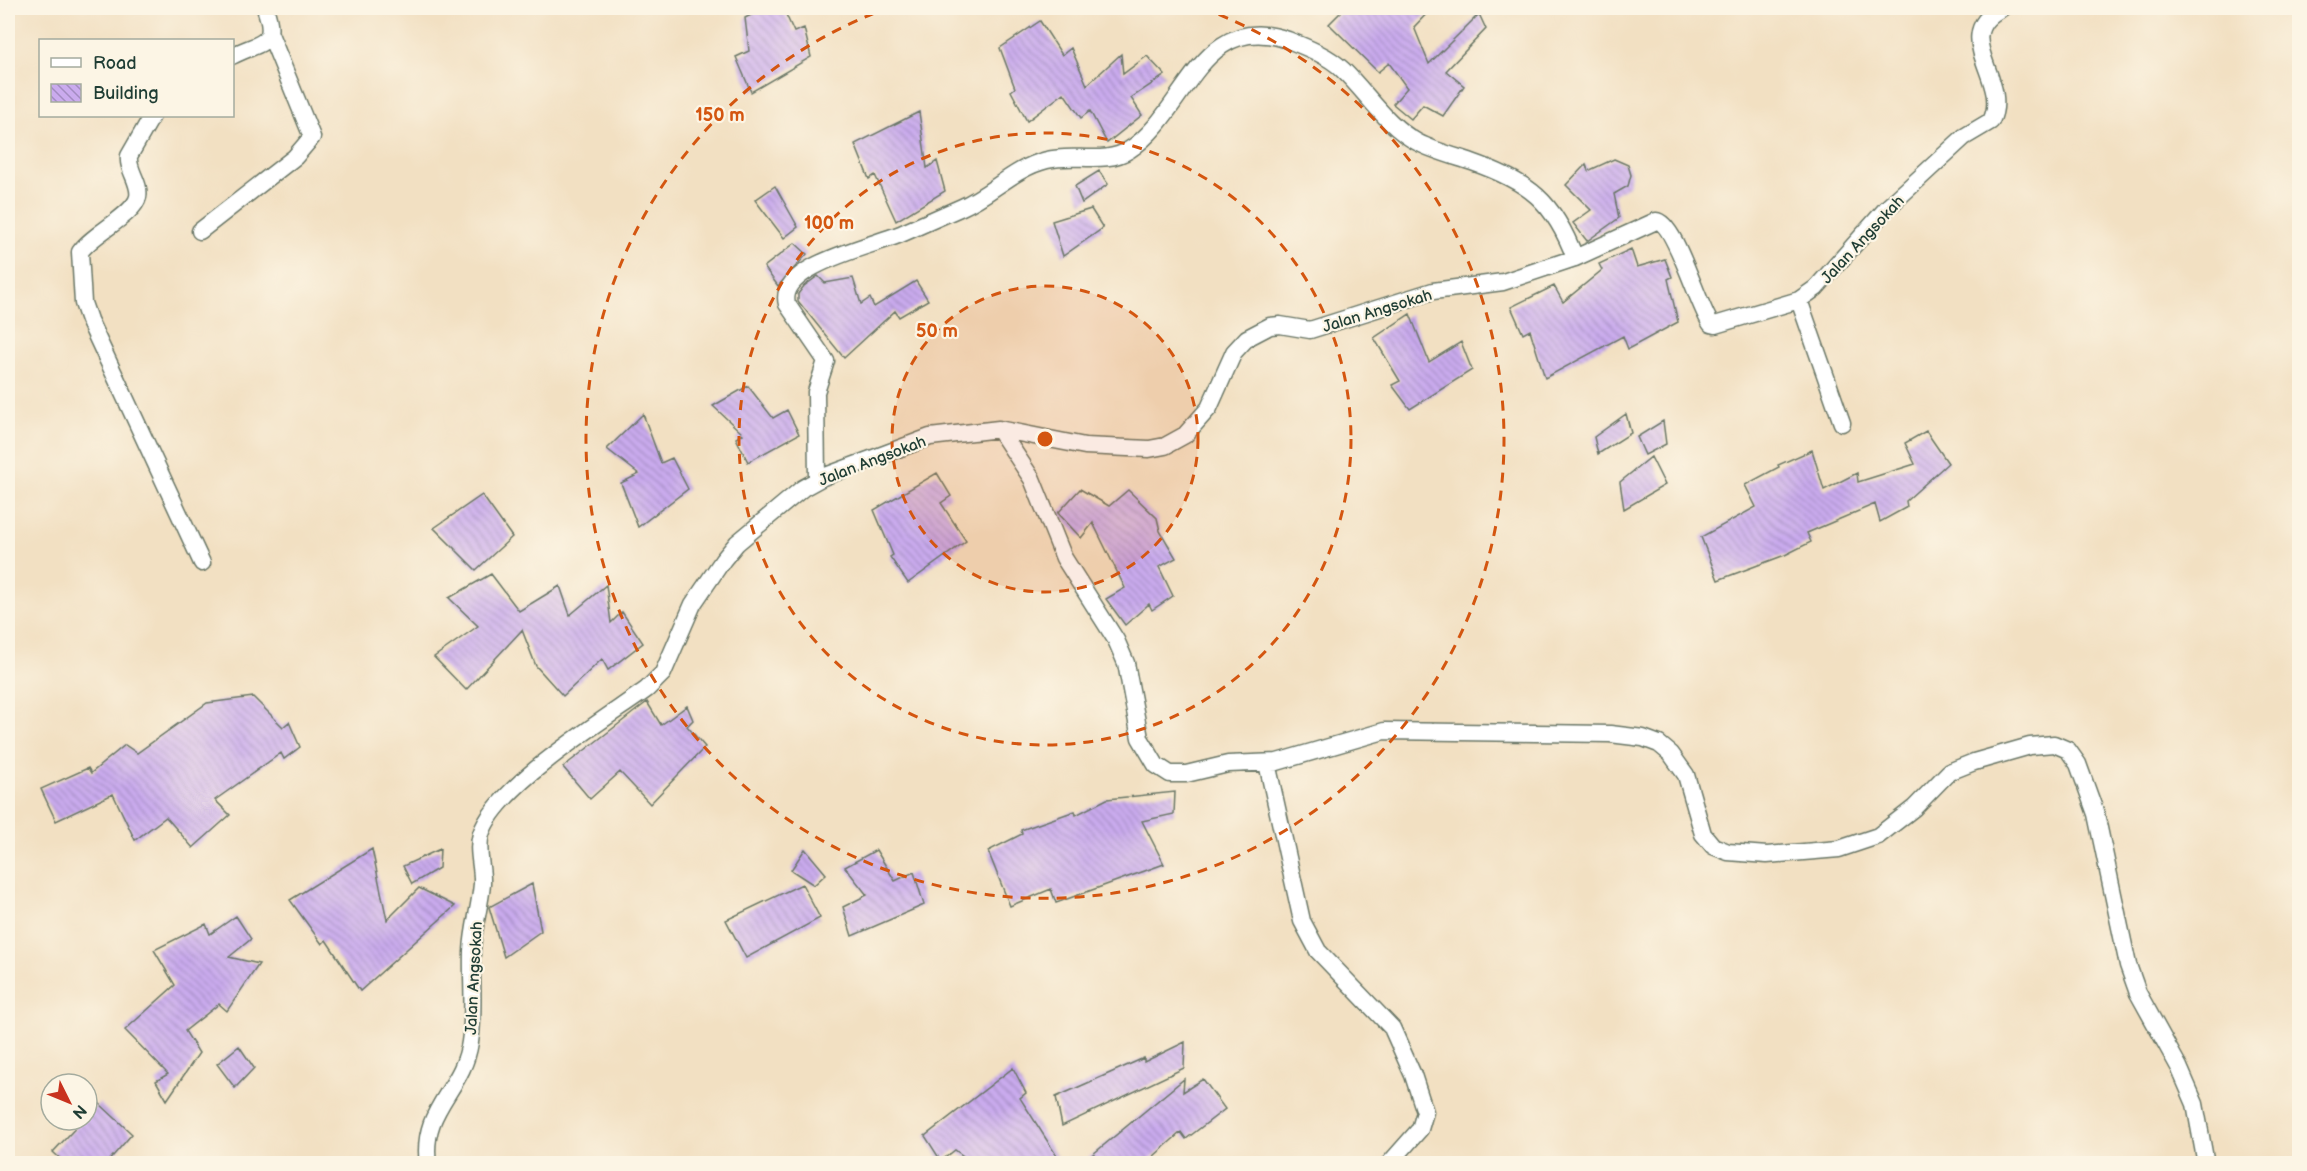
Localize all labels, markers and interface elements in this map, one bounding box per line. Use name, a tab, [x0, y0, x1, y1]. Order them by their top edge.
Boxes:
legend	[39, 39, 234, 117]
text: Road	[93, 53, 137, 74]
text: Building	[93, 83, 159, 104]
text: 150 m	[695, 105, 745, 126]
street label: Jalan Angsokah	[1817, 192, 1909, 288]
text: 100 m	[804, 213, 854, 234]
street label: Jalan Angsokah	[1320, 286, 1435, 337]
text: 50 m	[916, 321, 958, 342]
centre of rings	[1035, 429, 1055, 449]
street label: Jalan Angsokah	[816, 432, 929, 491]
street label: Jalan Angsokah	[462, 921, 487, 1035]
north arrow	[39, 1072, 99, 1132]
text: N	[68, 1100, 90, 1122]

